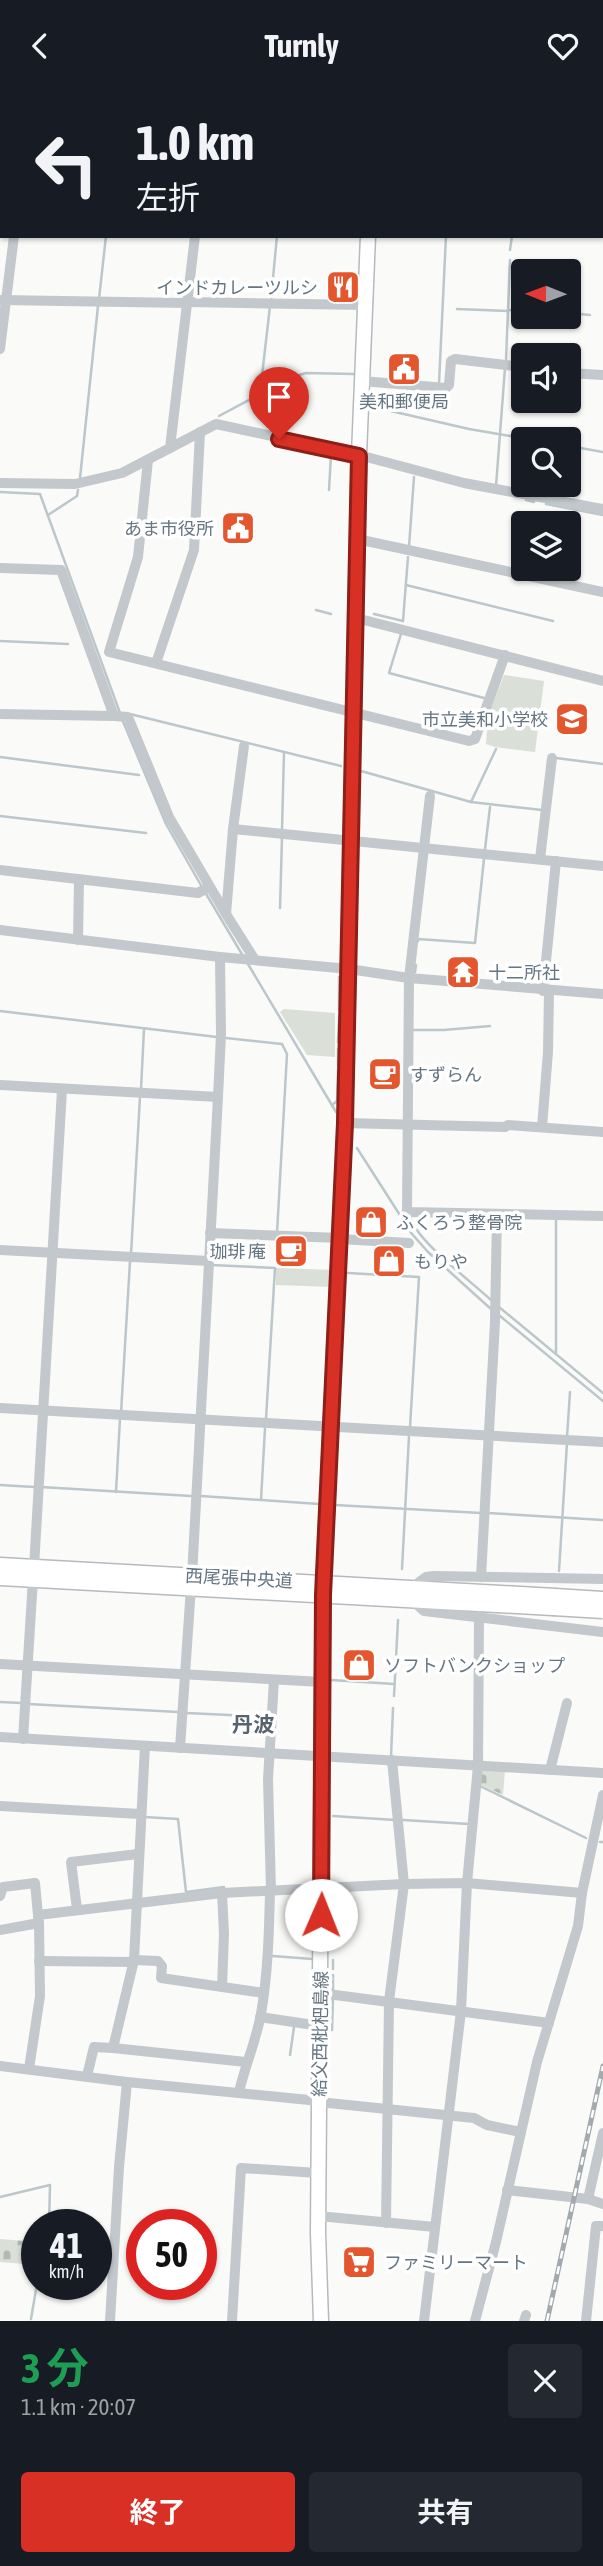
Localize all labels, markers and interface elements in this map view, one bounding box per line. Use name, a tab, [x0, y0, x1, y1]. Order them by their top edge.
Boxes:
icon: back	[21, 27, 59, 65]
text: Turnly	[264, 27, 339, 64]
icon: heart	[544, 27, 582, 65]
text: 1.0 km	[136, 114, 254, 170]
icon: left	[21, 119, 112, 210]
text: 左折	[136, 179, 200, 216]
north arrow	[511, 259, 581, 329]
map controls	[511, 259, 581, 581]
restaurant icon: インドカレーツルシ	[324, 268, 362, 306]
place label: インドカレーツルシ	[156, 277, 318, 298]
button: sound	[511, 343, 581, 413]
public building icon: 美和郵便局	[385, 350, 423, 388]
pin	[249, 367, 309, 439]
icon: arrive	[260, 378, 298, 416]
place label: 美和郵便局	[359, 391, 449, 412]
button: search	[511, 427, 581, 497]
public building icon: あま市役所	[219, 509, 257, 547]
button: layers	[511, 511, 581, 581]
place label: あま市役所	[124, 518, 214, 539]
school or university icon: 市立美和小学校	[553, 700, 591, 738]
place label: 市立美和小学校	[422, 709, 548, 730]
temple icon: 十二所社	[444, 953, 482, 991]
place label: 十二所社	[488, 962, 560, 983]
cafe icon: すずらん	[366, 1055, 404, 1093]
place label: すずらん	[410, 1064, 482, 1085]
shop icon: ふくろう整骨院	[352, 1203, 390, 1241]
place label: ふくろう整骨院	[396, 1212, 522, 1233]
cafe icon: 珈琲 庵	[272, 1232, 310, 1270]
place label: 珈琲 庵	[210, 1241, 266, 1262]
shop icon: もりや	[370, 1242, 408, 1280]
place label: もりや	[414, 1251, 468, 1272]
street label: 西尾張中央道	[185, 1565, 293, 1591]
shop icon: ソフトバンクショップ	[340, 1646, 378, 1684]
place label: ソフトバンクショップ	[384, 1655, 565, 1676]
district label: 丹波	[232, 1712, 274, 1736]
position arrow	[284, 1878, 358, 1952]
street label: 給父西枇杷島線	[308, 1971, 332, 2097]
speed limit sign: 50	[126, 2209, 217, 2300]
text: 41	[50, 2225, 83, 2265]
supermarket icon: ファミリーマート	[340, 2243, 378, 2281]
place label: ファミリーマート	[384, 2252, 528, 2273]
text: km/h	[49, 2261, 84, 2282]
text: 3 分	[21, 2344, 89, 2392]
button: close	[508, 2344, 582, 2418]
text: 1.1 km · 20:07	[21, 2394, 136, 2420]
button: 終了	[21, 2472, 295, 2552]
button: 共有	[309, 2472, 582, 2552]

